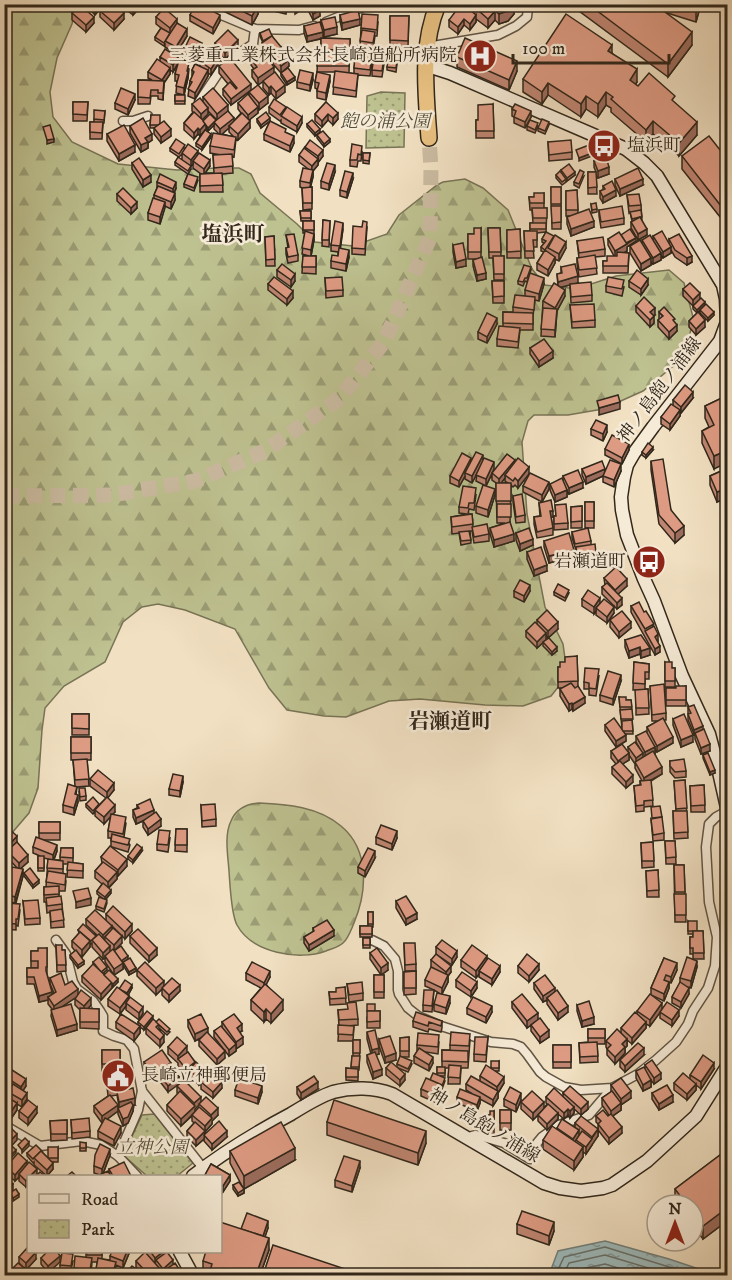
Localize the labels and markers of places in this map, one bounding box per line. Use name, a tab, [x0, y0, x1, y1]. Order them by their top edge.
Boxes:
hospital icon: 三菱重工業株式会社長崎造船所病院	[462, 38, 498, 74]
place label: 三菱重工業株式会社長崎造船所病院	[169, 45, 457, 67]
bus stop icon: 塩浜町	[586, 128, 622, 164]
place label: 塩浜町	[627, 135, 681, 157]
bus stop icon: 岩瀬道町	[631, 544, 667, 580]
place label: 岩瀬道町	[554, 551, 626, 573]
public building icon: 長崎立神郵便局	[100, 1058, 136, 1094]
place label: 長崎立神郵便局	[141, 1065, 267, 1087]

